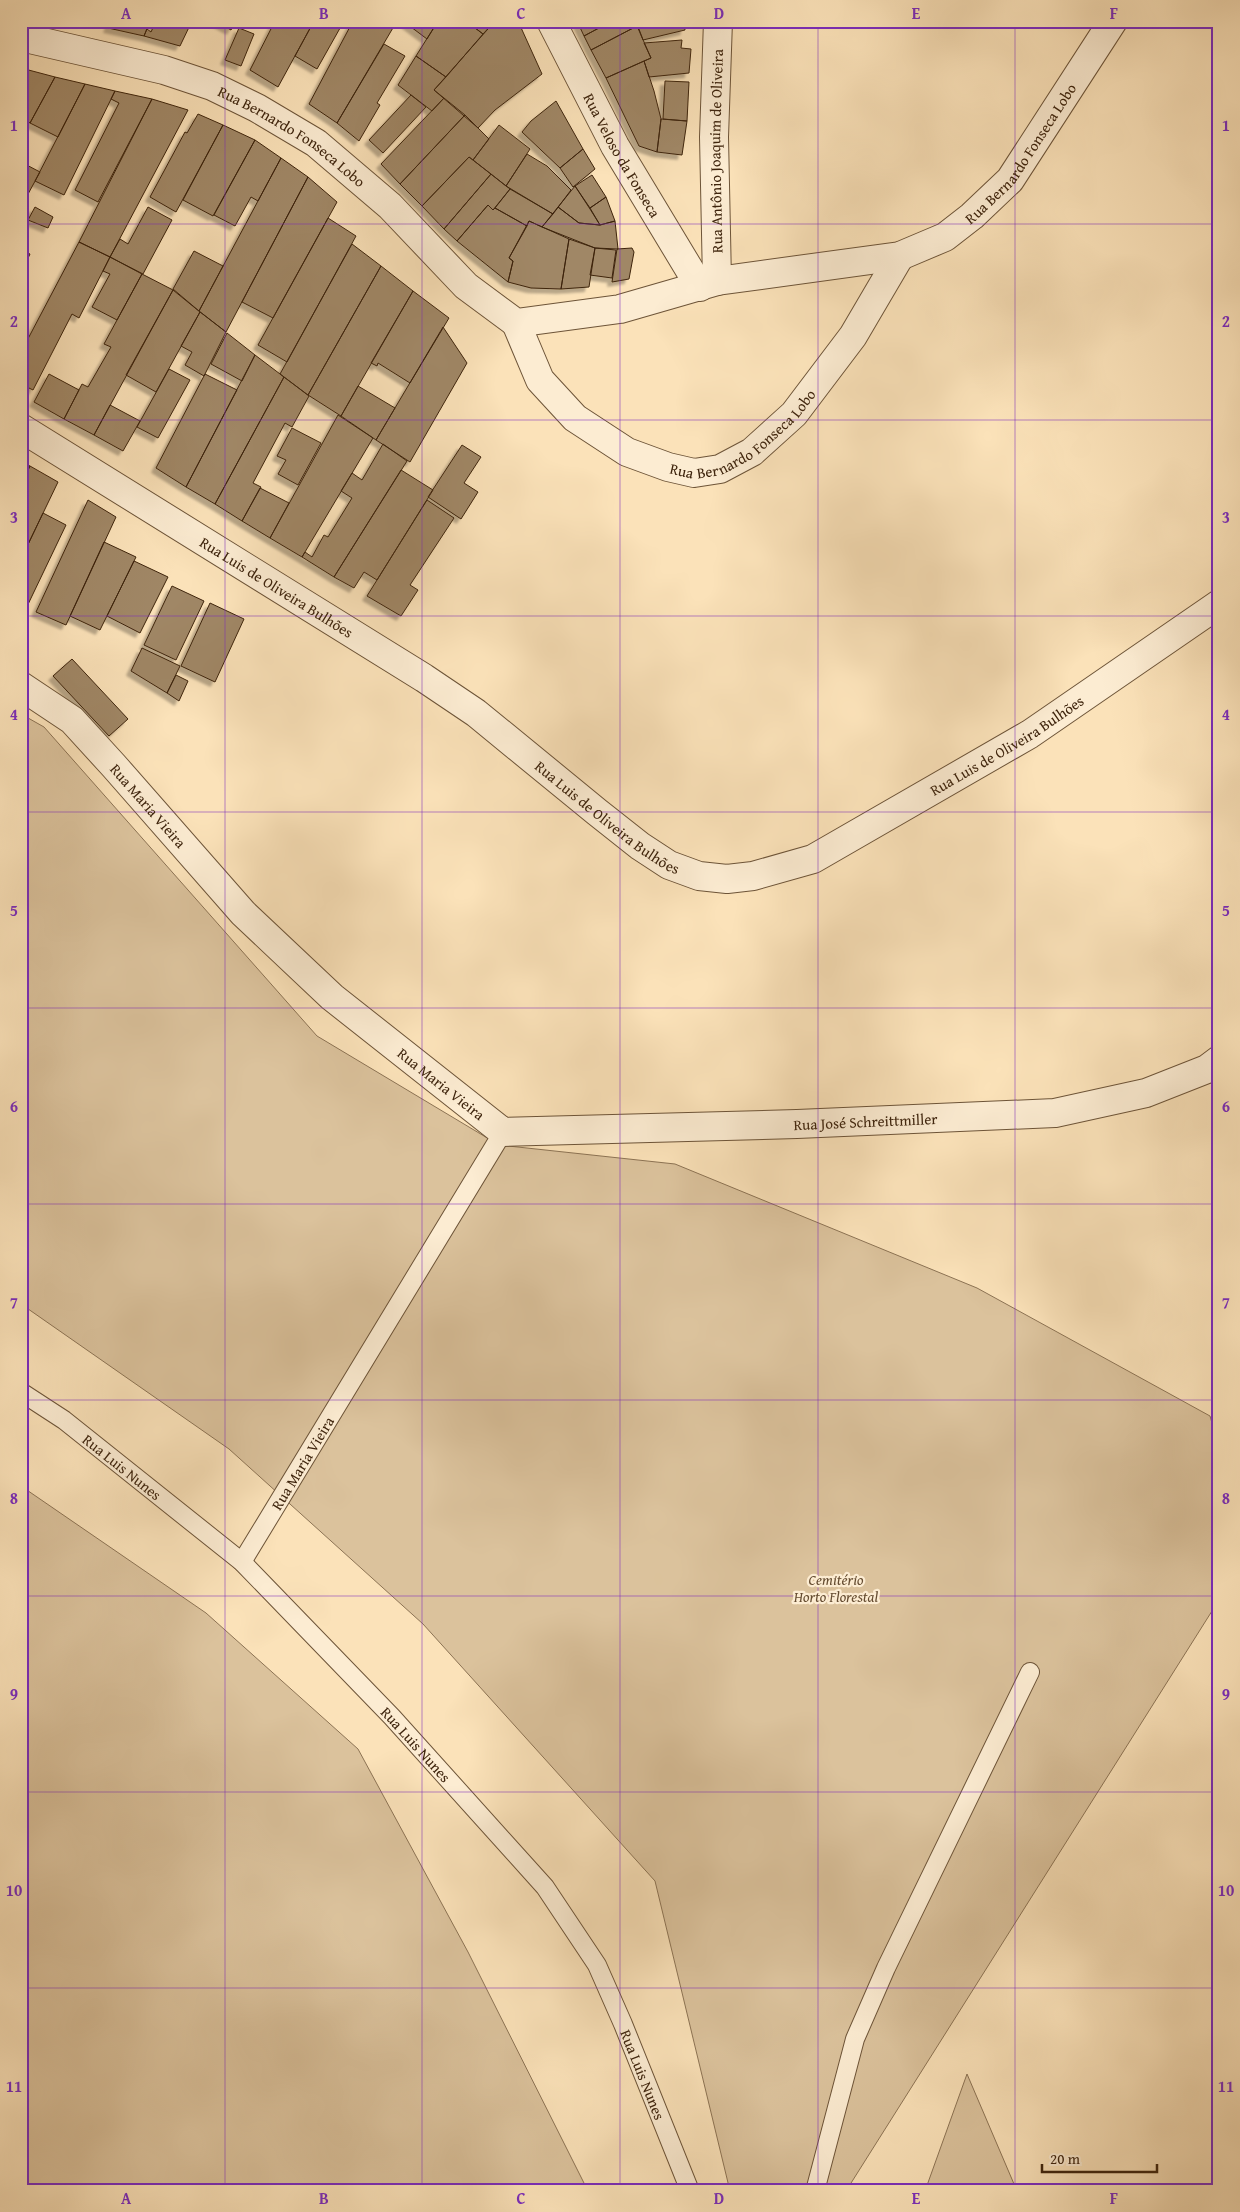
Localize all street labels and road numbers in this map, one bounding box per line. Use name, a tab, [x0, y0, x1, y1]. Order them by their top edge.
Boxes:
street label: Rua Antônio Joaquim de Oliveira	[703, 49, 728, 253]
street label: Rua Bernardo Fonseca Lobo	[960, 79, 1081, 228]
street label: Rua Bernardo Fonseca Lobo	[215, 80, 371, 192]
street label: Rua Veloso da Fonseca	[579, 89, 666, 221]
street label: Rua Bernardo Fonseca Lobo	[668, 384, 820, 483]
street label: Rua Luis de Oliveira Bulhões	[196, 531, 357, 642]
street label: Rua Luis de Oliveira Bulhões	[926, 690, 1088, 800]
street label: Rua Luis de Oliveira Bulhões	[531, 755, 683, 879]
street label: Rua Maria Vieira	[106, 759, 191, 852]
street label: Rua Maria Vieira	[393, 1042, 490, 1124]
street label: Rua José Schreittmiller	[793, 1108, 938, 1135]
street label: Rua Maria Vieira	[266, 1412, 339, 1514]
street label: Rua Luis Nunes	[79, 1429, 166, 1505]
street label: Rua Luis Nunes	[376, 1701, 456, 1787]
street label: Rua Luis Nunes	[616, 2026, 671, 2123]

